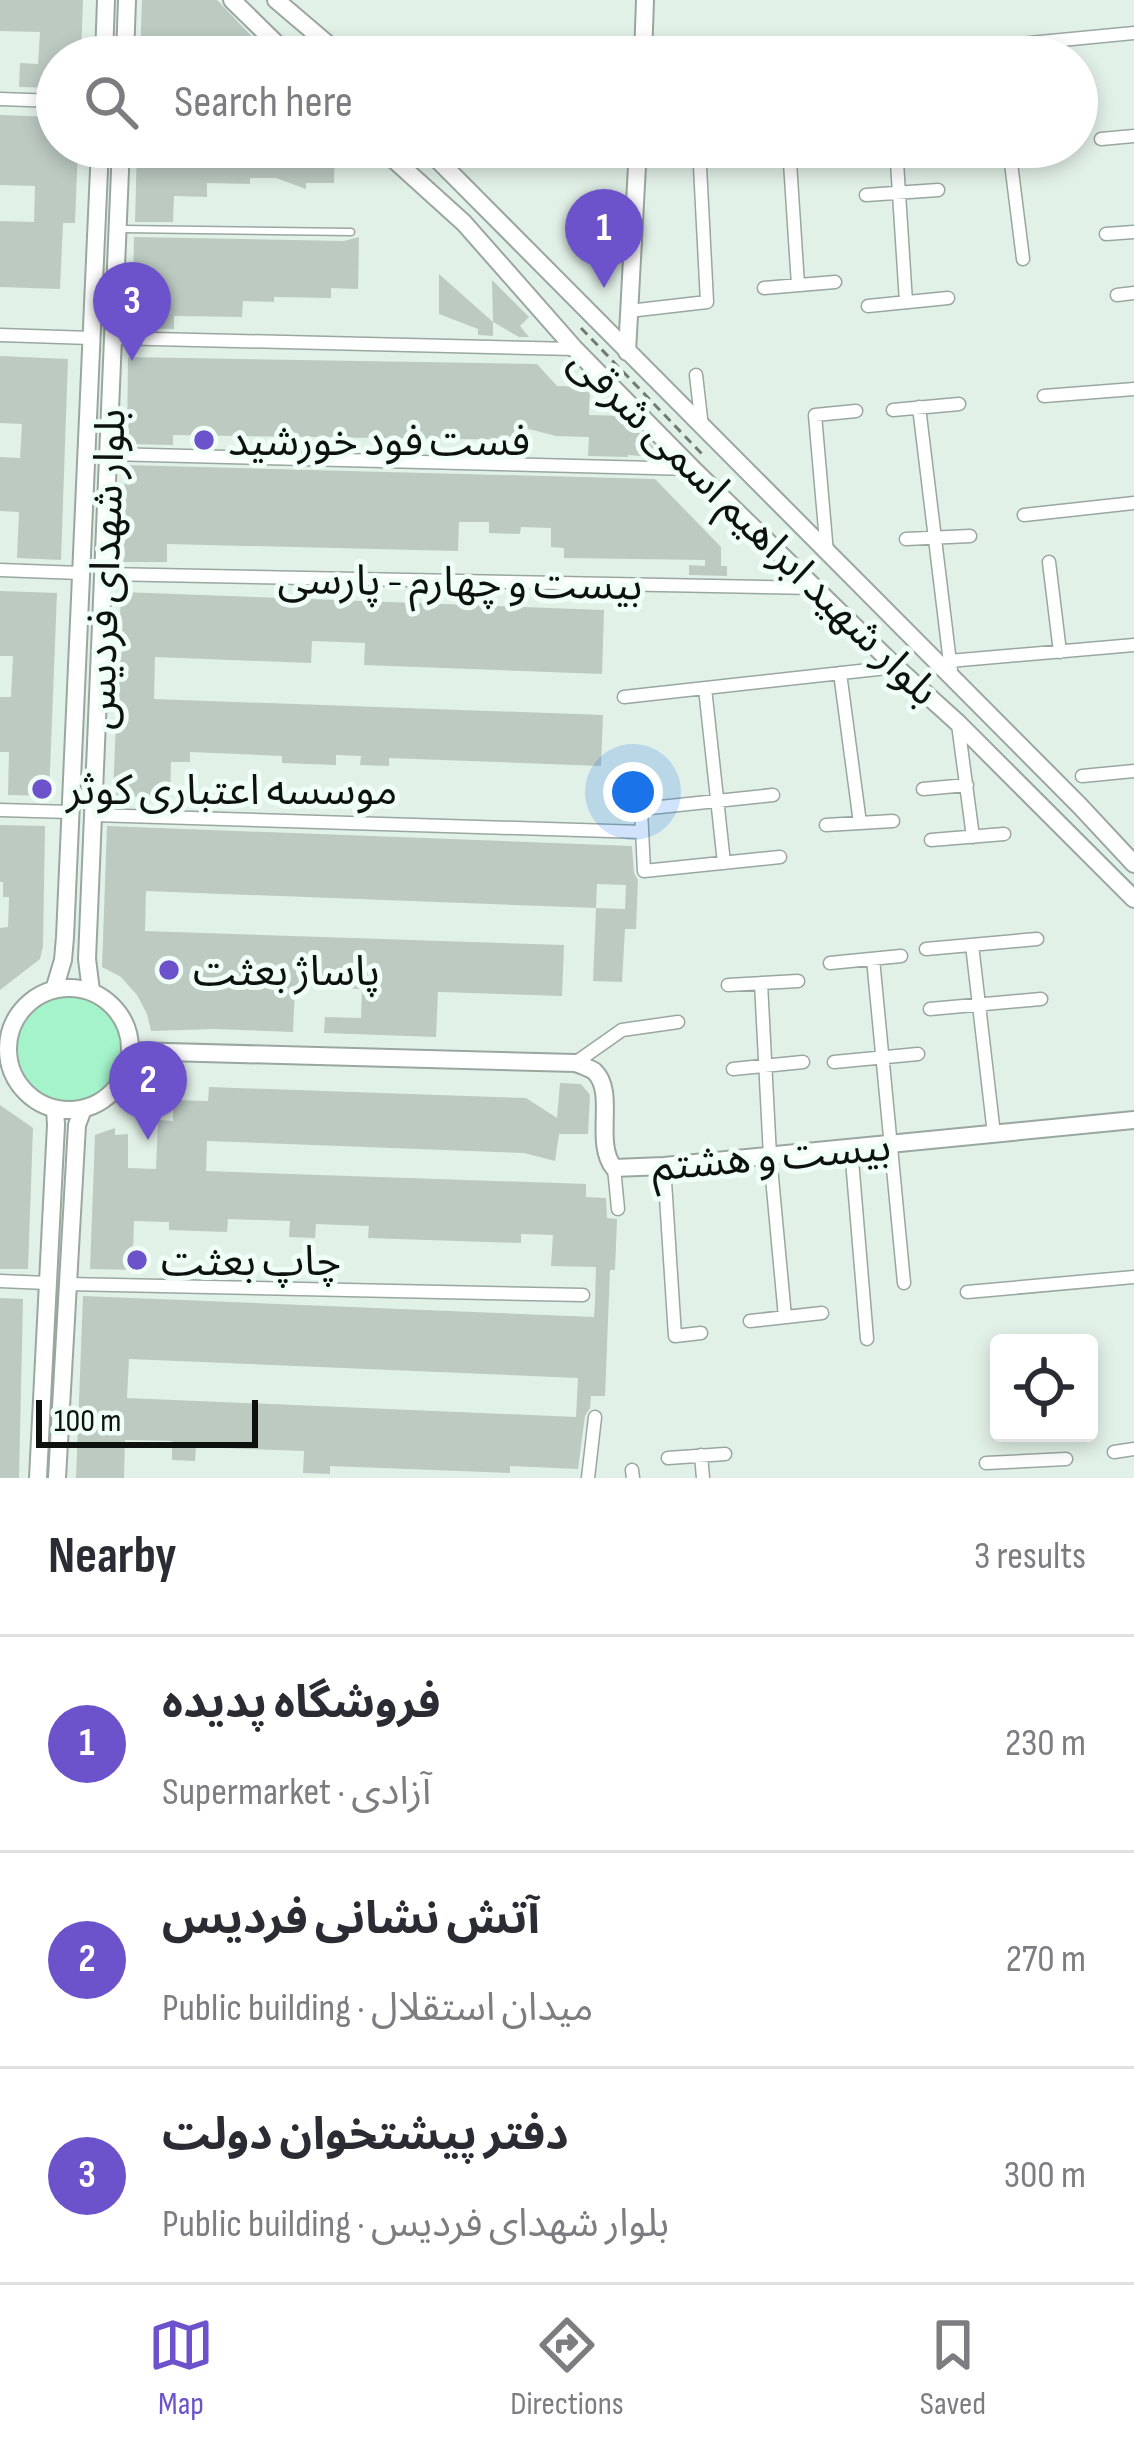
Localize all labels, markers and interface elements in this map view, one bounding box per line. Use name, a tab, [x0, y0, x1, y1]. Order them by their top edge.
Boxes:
search box	[36, 36, 1098, 168]
icon: search	[78, 69, 144, 135]
text: Search here	[174, 75, 353, 130]
pin: 1	[565, 189, 643, 288]
pin: 3	[93, 262, 171, 361]
street label: بلوار شهید ابراهیم اسمی شرقی	[555, 337, 949, 720]
street label: بلوار شهدای فردیس	[75, 408, 138, 730]
place label: فست فود خورشید	[228, 417, 530, 468]
marker: فست فود خورشید	[191, 427, 217, 453]
street label: بیست و چهارم - پارسی	[277, 555, 643, 616]
your location	[603, 762, 663, 822]
place label: موسسه اعتباری کوثر	[64, 766, 397, 817]
marker: موسسه اعتباری کوثر	[29, 776, 55, 802]
place label: پاساژ بعثت	[193, 947, 380, 998]
marker: پاساژ بعثت	[156, 957, 182, 983]
pin: 2	[109, 1041, 187, 1140]
street label: بیست و هشتم	[650, 1122, 893, 1197]
place label: چاپ بعثت	[161, 1237, 341, 1288]
marker: چاپ بعثت	[124, 1247, 150, 1273]
map controls	[990, 1334, 1098, 1442]
button: locate	[990, 1334, 1098, 1442]
scale bar	[36, 1394, 258, 1447]
text: 100 m	[54, 1401, 121, 1441]
text: Nearby	[48, 1526, 177, 1587]
text: 3 results	[974, 1533, 1086, 1580]
text: فروشگاه پدیده	[162, 1676, 440, 1731]
text: 1	[79, 1720, 95, 1767]
text: 230 m	[1005, 1720, 1086, 1767]
text: Supermarket · آزادی	[162, 1769, 431, 1816]
text: آتش نشانی فردیس	[162, 1892, 540, 1947]
text: 2	[78, 1936, 96, 1983]
text: 270 m	[1006, 1936, 1086, 1983]
text: Public building · میدان استقلال	[162, 1985, 593, 2032]
text: دفتر پیشتخوان دولت	[162, 2108, 569, 2163]
text: 3	[78, 2152, 96, 2199]
text: 300 m	[1004, 2152, 1086, 2199]
text: Public building · بلوار شهدای فردیس	[162, 2201, 669, 2248]
tab: Map	[148, 2312, 214, 2424]
tab: Directions	[510, 2312, 624, 2424]
tab: Saved	[920, 2312, 986, 2424]

